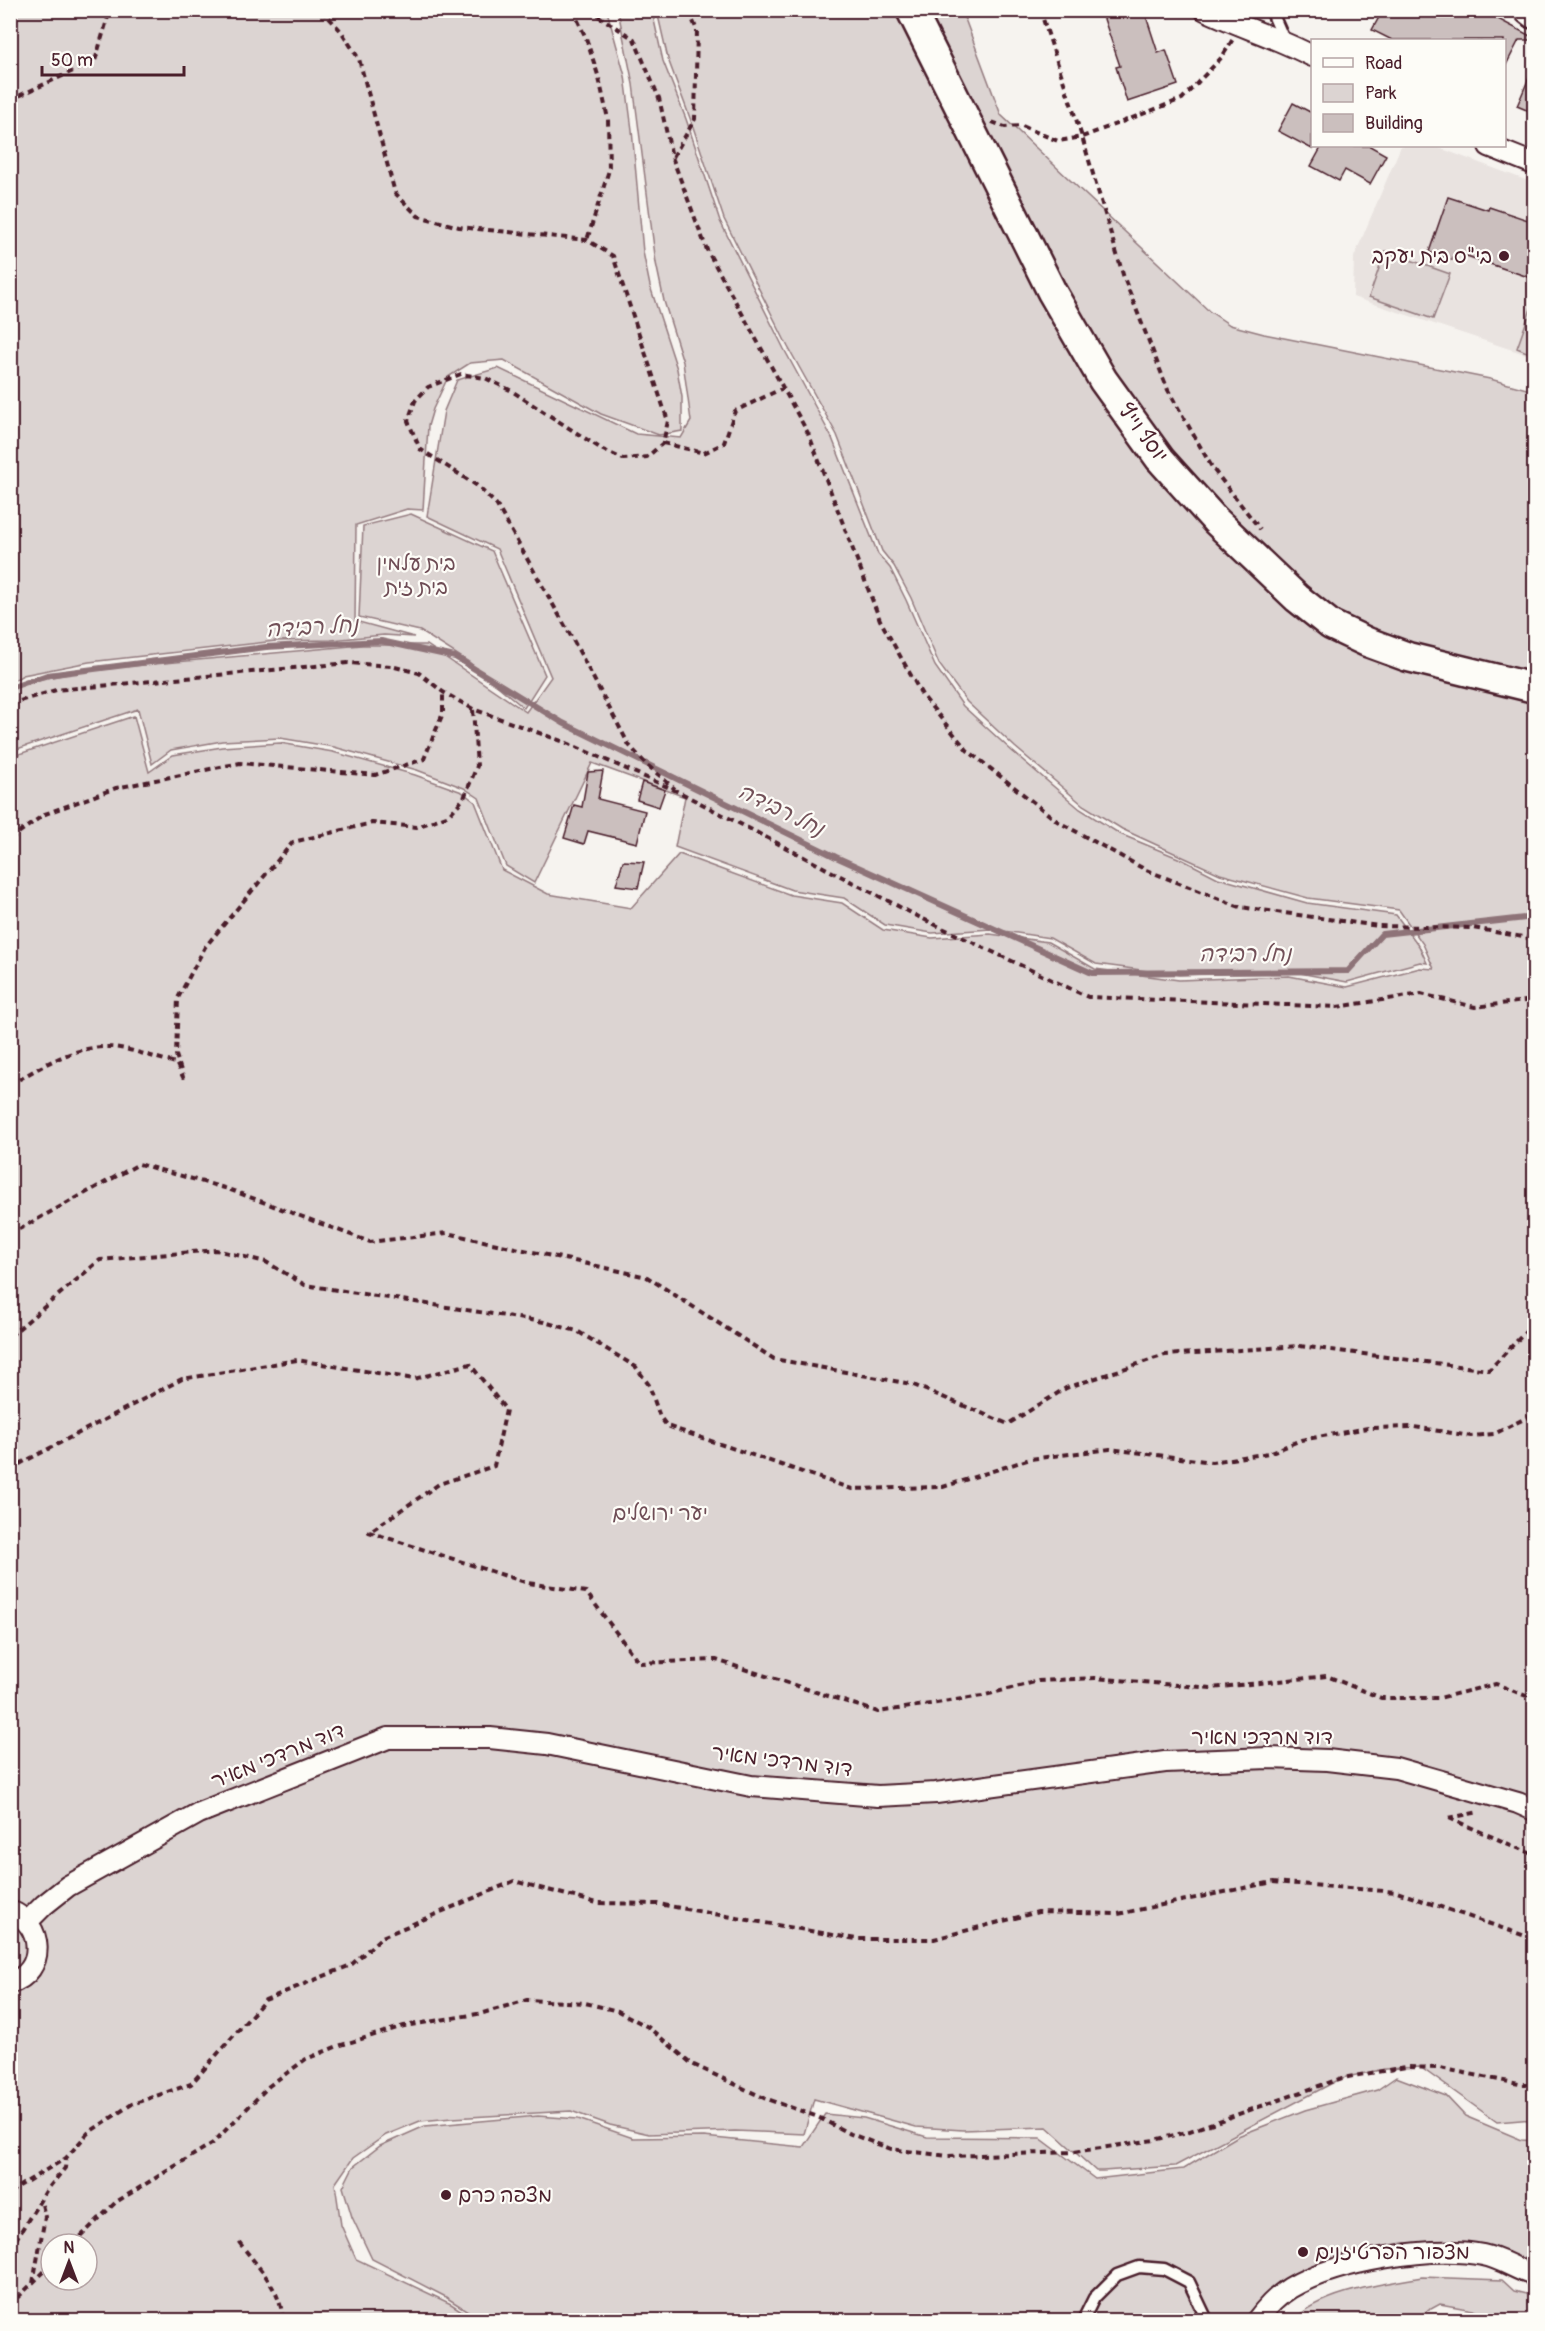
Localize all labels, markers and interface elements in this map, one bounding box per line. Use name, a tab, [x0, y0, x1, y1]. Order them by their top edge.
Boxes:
scale bar	[42, 39, 184, 77]
legend	[1311, 39, 1506, 147]
text: 50 m	[51, 49, 93, 72]
text: Road	[1365, 52, 1402, 75]
text: Park	[1365, 82, 1397, 105]
text: Building	[1365, 112, 1423, 135]
place label: בי"ס בית יעקב	[1372, 243, 1492, 270]
marker: בי"ס בית יעקב	[1497, 249, 1511, 263]
street label: יוסף וייץ	[1112, 398, 1174, 468]
park label: בית עלמין בית זית	[376, 550, 456, 601]
water label: נחל רבידה	[265, 611, 360, 643]
water label: נחל רבידה	[733, 777, 830, 843]
water label: נחל רבידה	[1199, 940, 1293, 968]
park label: יער ירושלים	[612, 1500, 708, 1527]
street label: דוד מרדכי מאיר	[207, 1717, 349, 1795]
street label: דוד מרדכי מאיר	[1191, 1724, 1333, 1751]
street label: דוד מרדכי מאיר	[710, 1739, 854, 1783]
place label: מצפה כרם	[458, 2182, 552, 2209]
marker: מצפה כרם	[439, 2188, 453, 2202]
north arrow	[39, 2232, 99, 2292]
text: N	[64, 2238, 75, 2258]
place label: מצפור הפרטיזנים	[1315, 2239, 1470, 2266]
marker: מצפור הפרטיזנים	[1296, 2245, 1310, 2259]

